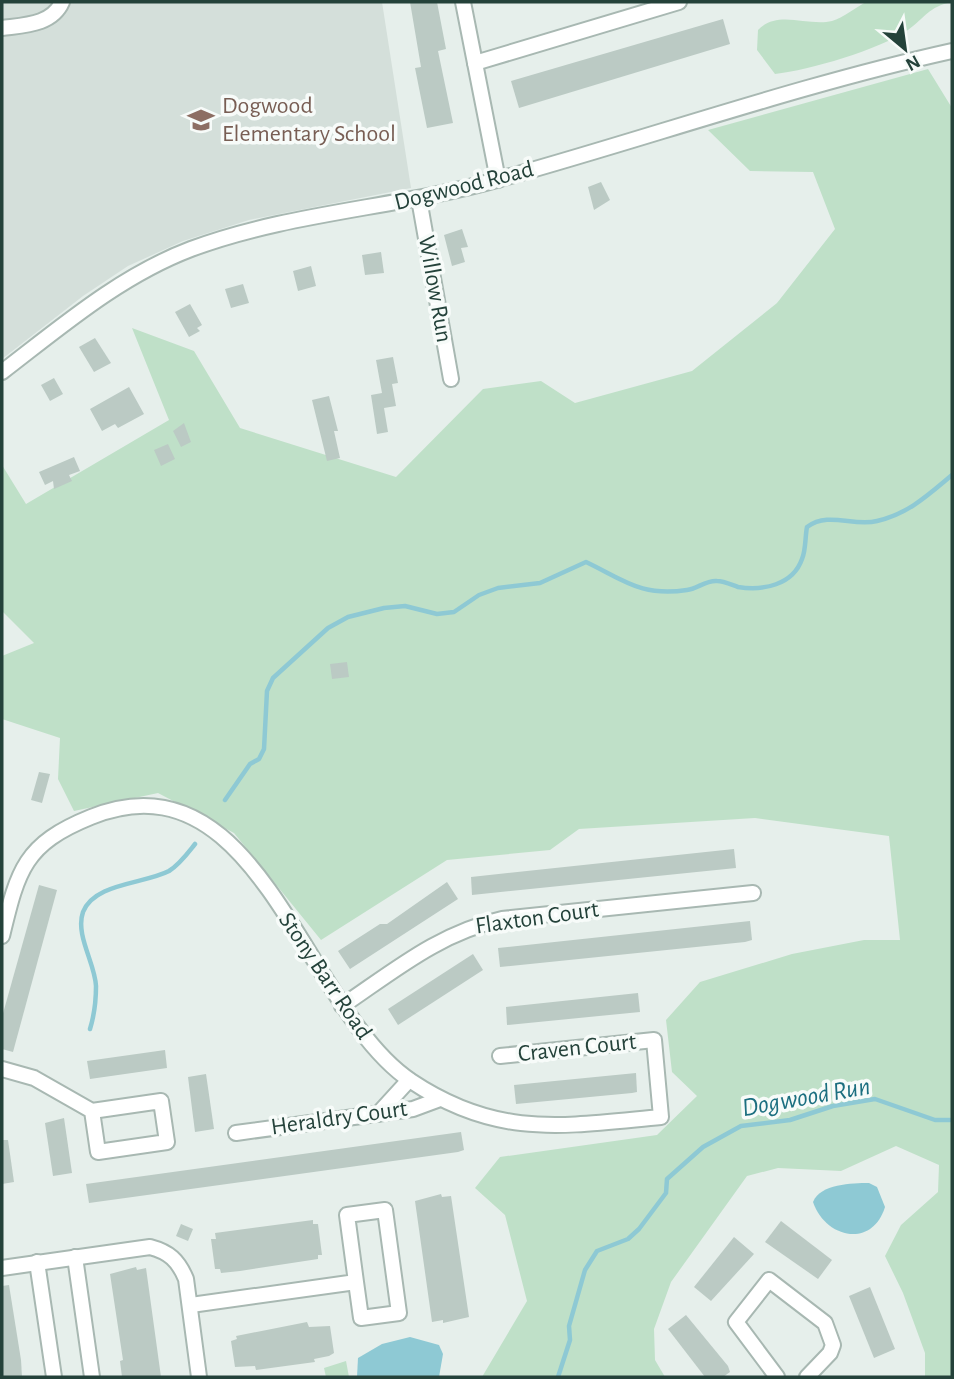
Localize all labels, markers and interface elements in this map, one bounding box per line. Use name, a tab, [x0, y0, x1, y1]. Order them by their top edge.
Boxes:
north arrow	[870, 14, 940, 84]
text: N	[902, 51, 923, 74]
place label: Dogwood Elementary School	[222, 94, 396, 146]
school or university icon: Dogwood Elementary School	[186, 105, 216, 135]
street label: Dogwood Road	[392, 157, 536, 215]
street label: Willow Run	[414, 234, 456, 344]
street label: Flaxton Court	[474, 897, 601, 939]
street label: Stony Barr Road	[274, 908, 376, 1044]
street label: Craven Court	[517, 1030, 638, 1066]
water label: Dogwood Run	[740, 1073, 872, 1121]
street label: Heraldry Court	[269, 1097, 409, 1139]

